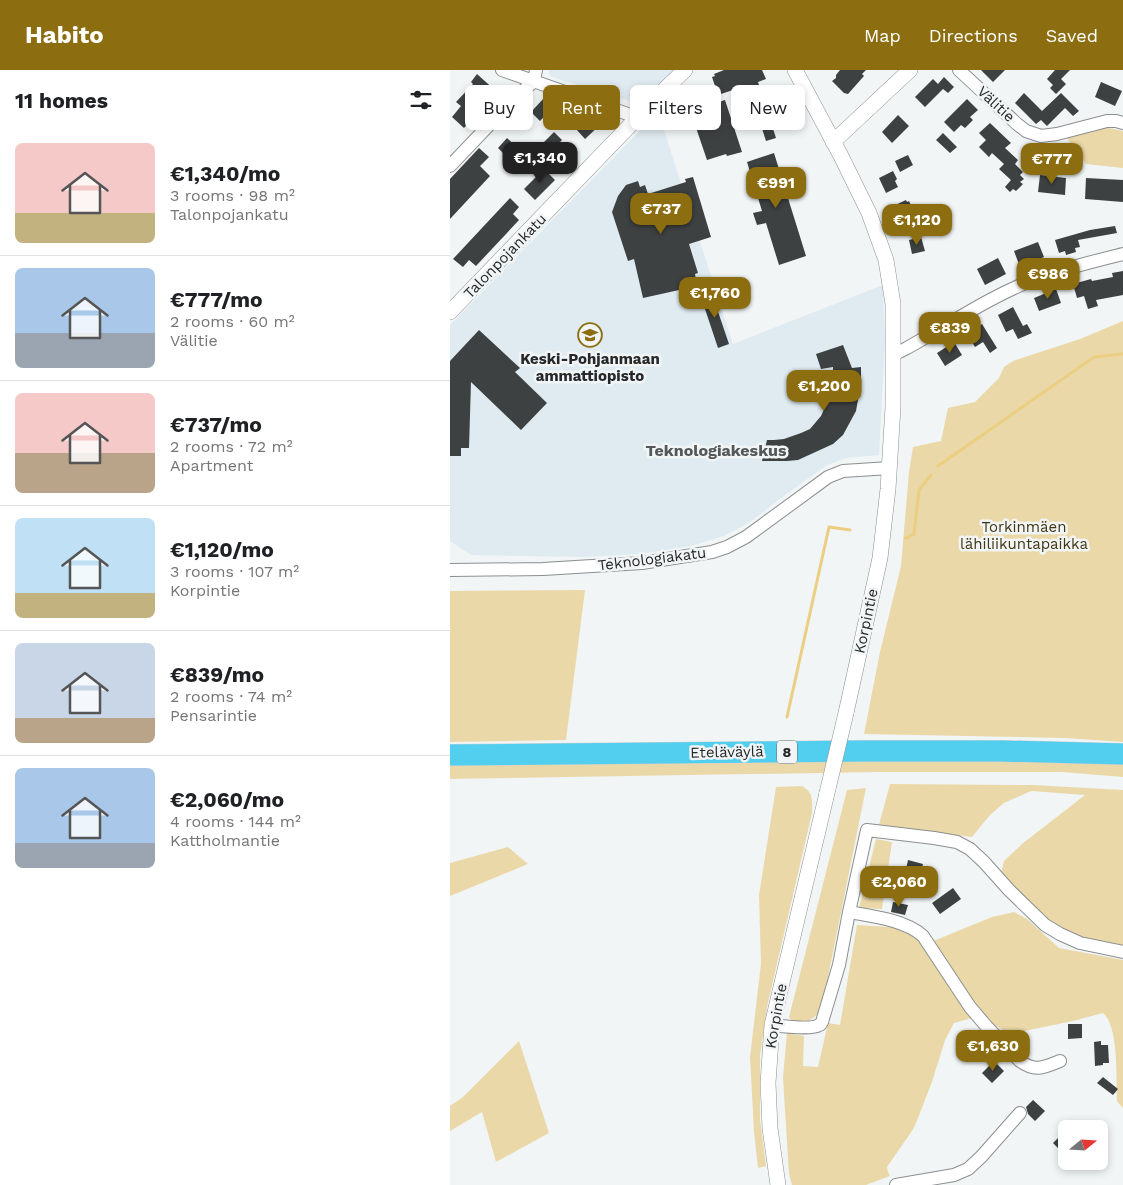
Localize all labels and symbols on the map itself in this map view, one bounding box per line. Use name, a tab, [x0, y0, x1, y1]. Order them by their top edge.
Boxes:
street label: Välitie	[973, 82, 1019, 126]
pin: €1,340	[499, 142, 581, 184]
pin: €777	[1022, 142, 1082, 185]
pin: €991	[746, 166, 806, 209]
pin: €737	[631, 192, 691, 235]
pin: €1,120	[876, 204, 958, 246]
street label: Talonpojankatu	[460, 210, 550, 302]
pin: €986	[1018, 258, 1078, 300]
pin: €1,760	[674, 276, 756, 319]
pin: €839	[920, 312, 980, 354]
school or university icon: Keski-Pohjanmaan ammattiopisto	[577, 322, 603, 348]
place label: Keski-Pohjanmaan ammattiopisto	[520, 350, 660, 385]
pin: €1,200	[783, 370, 865, 412]
district label: Teknologiakeskus	[646, 441, 787, 460]
park label: Torkinmäen lähiliikuntapaikka	[960, 518, 1088, 553]
street label: Teknologiakatu	[597, 543, 707, 575]
street label: Korpintie	[850, 587, 882, 655]
road number: 8	[777, 740, 797, 764]
street label: Eteläväylä	[690, 742, 764, 762]
pin: €2,060	[858, 866, 940, 908]
street label: Korpintie	[761, 982, 791, 1050]
pin: €1,630	[952, 1030, 1034, 1072]
north arrow	[1058, 1120, 1108, 1170]

